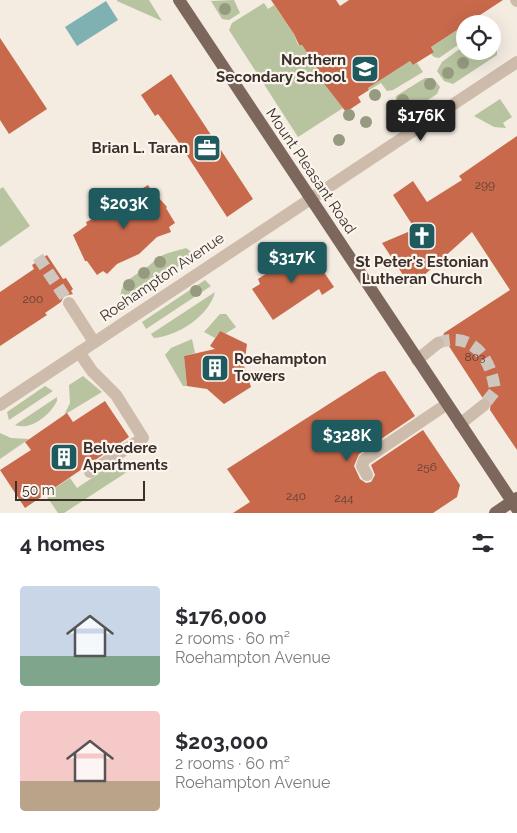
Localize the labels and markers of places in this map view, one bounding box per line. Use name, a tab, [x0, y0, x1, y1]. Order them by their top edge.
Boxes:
place label: Northern Secondary School	[216, 51, 346, 86]
school or university icon: Northern Secondary School	[350, 54, 380, 84]
pin: $176K	[386, 100, 456, 142]
office icon: Brian L. Taran	[192, 133, 222, 163]
place label: Brian L. Taran	[92, 139, 188, 157]
pin: $203K	[89, 188, 159, 230]
church icon: St Peter's Estonian Lutheran Church	[407, 221, 437, 251]
pin: $317K	[257, 242, 327, 284]
place label: St Peter's Estonian Lutheran Church	[356, 253, 488, 288]
place label: Roehampton Towers	[234, 350, 327, 385]
building icon: Roehampton Towers	[200, 353, 230, 383]
pin: $328K	[312, 420, 382, 462]
place label: Belvedere Apartments	[83, 439, 168, 474]
building icon: Belvedere Apartments	[49, 442, 79, 472]

